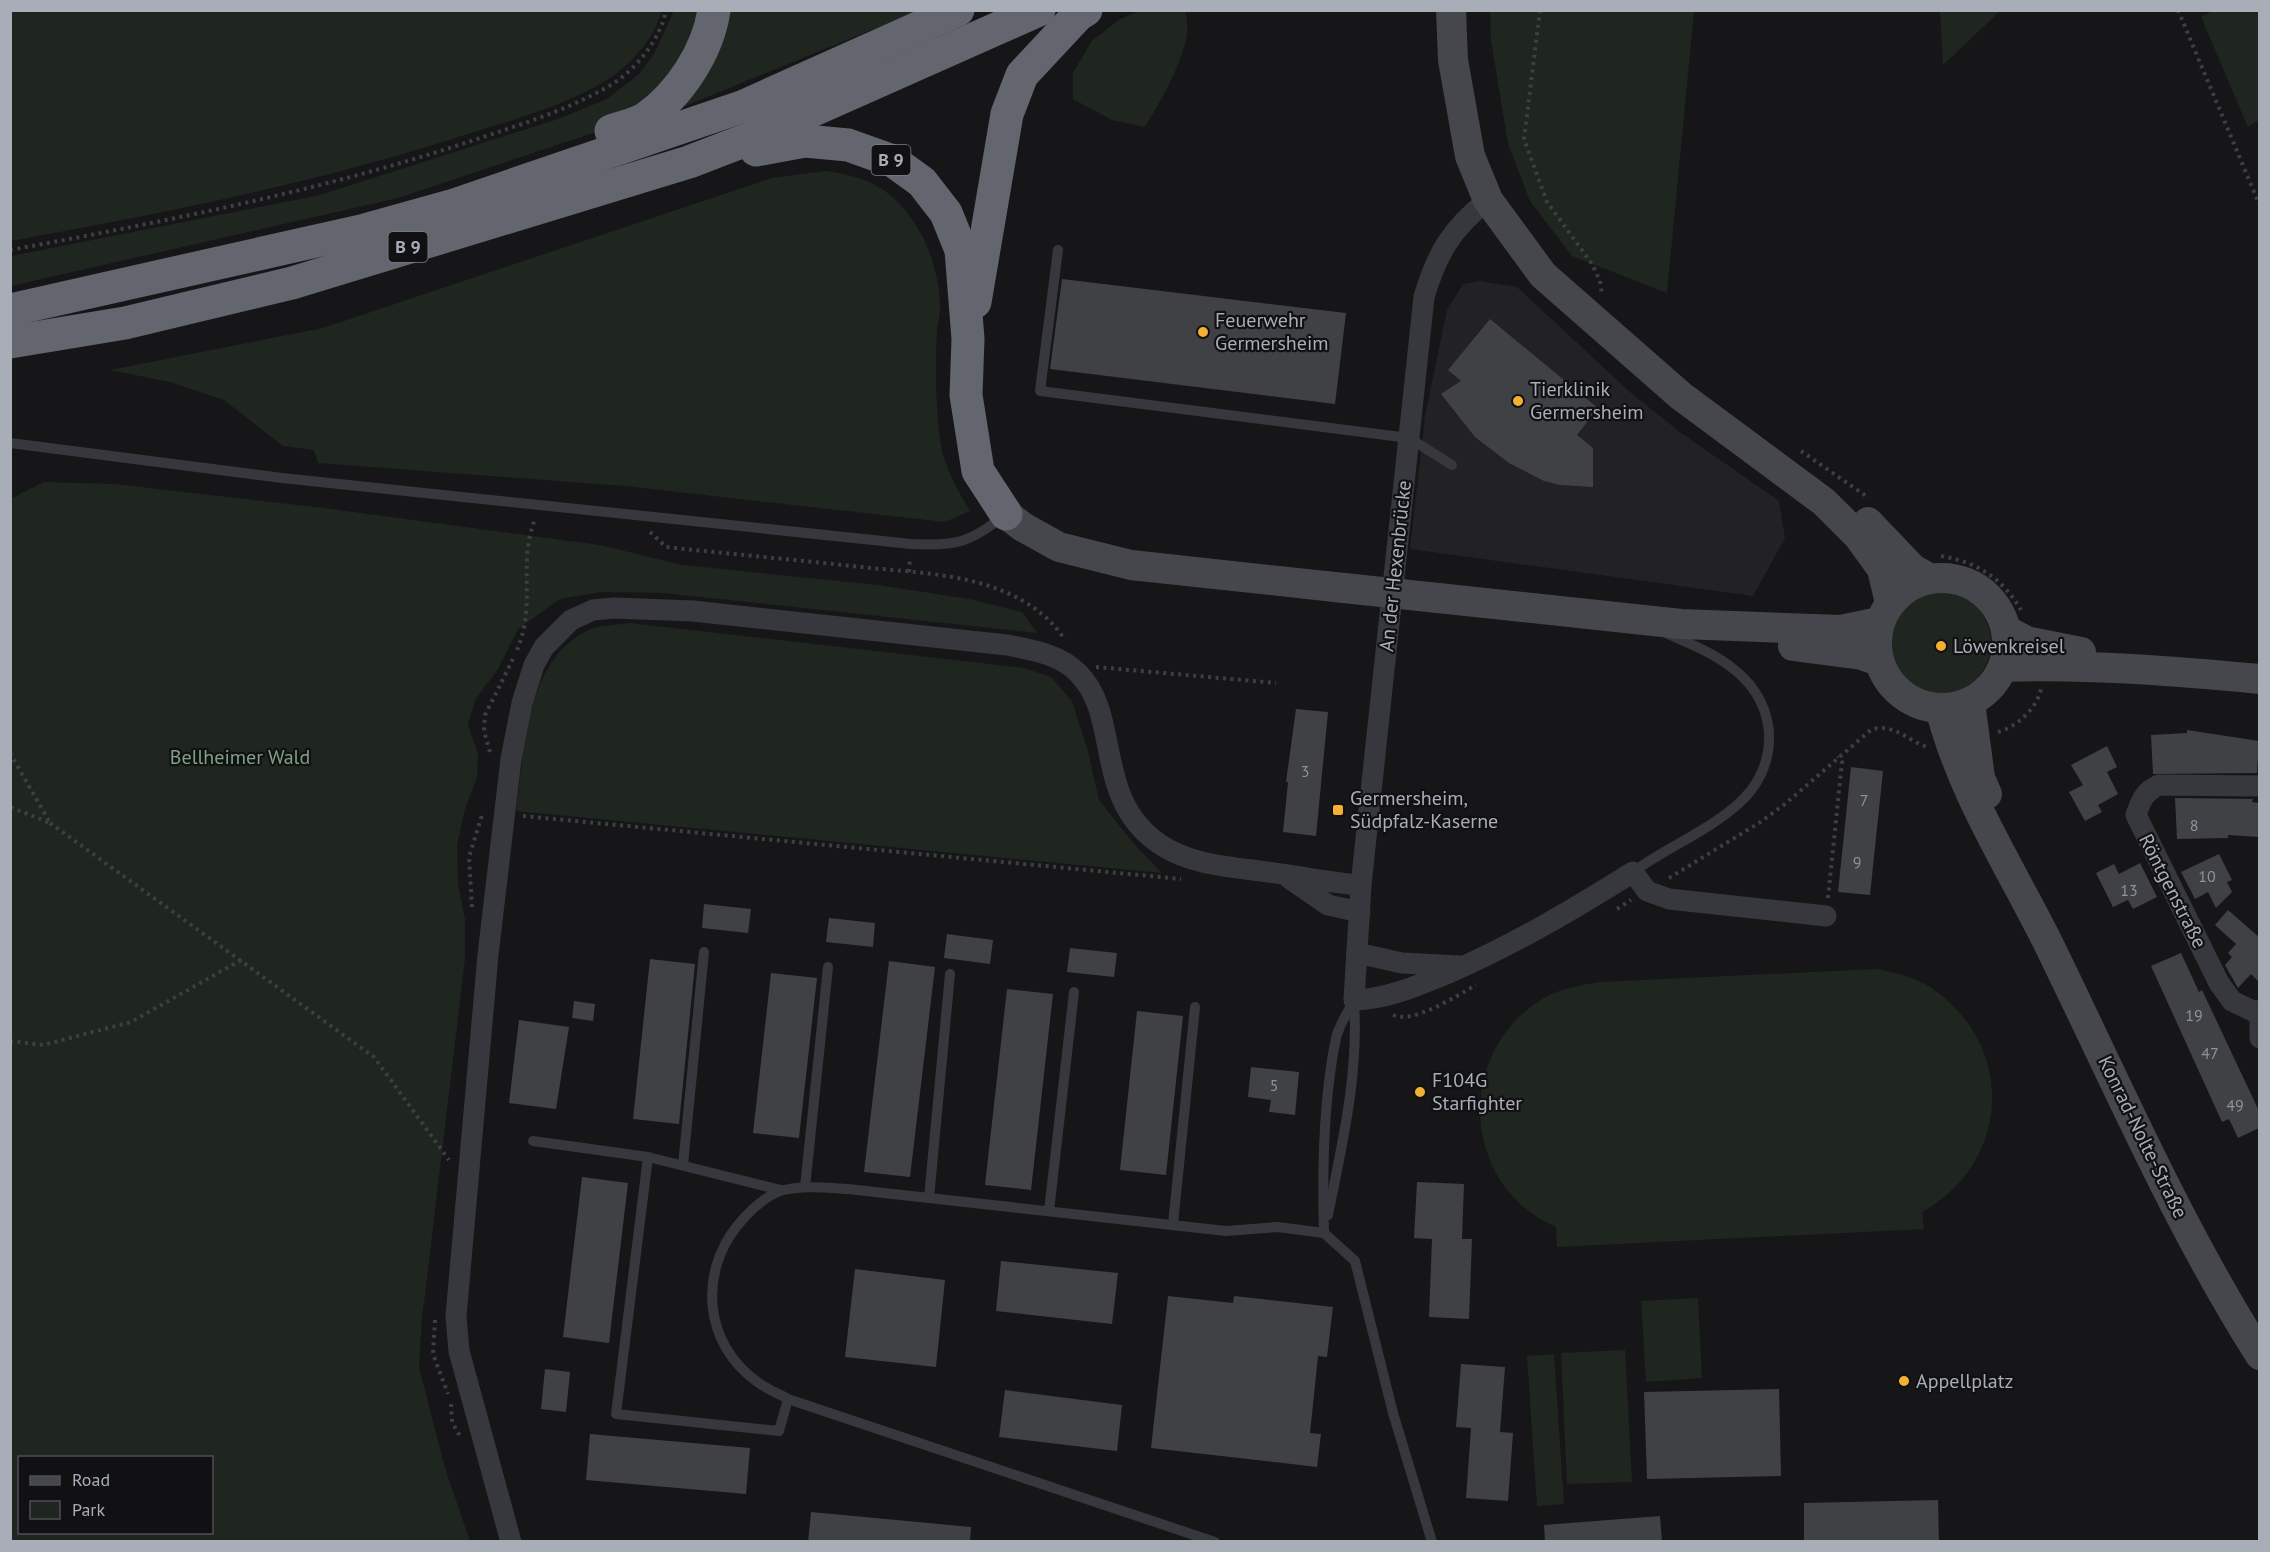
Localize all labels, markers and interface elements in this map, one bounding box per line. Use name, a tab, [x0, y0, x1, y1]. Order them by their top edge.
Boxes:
road number: B 9	[872, 145, 910, 175]
road number: B 9	[388, 232, 428, 262]
place label: Feuerwehr Germersheim	[1215, 307, 1329, 356]
marker: Feuerwehr Germersheim	[1196, 325, 1210, 339]
place label: Tierklinik Germersheim	[1530, 376, 1644, 425]
marker: Tierklinik Germersheim	[1511, 394, 1525, 408]
street label: An der Hexenbrücke	[1373, 479, 1417, 653]
place label: Löwenkreisel	[1953, 633, 2065, 659]
marker: Löwenkreisel	[1934, 639, 1948, 653]
park label: Bellheimer Wald	[170, 744, 310, 770]
house number: 3	[1301, 761, 1309, 781]
place label: Germersheim, Südpfalz-Kaserne	[1350, 785, 1498, 834]
house number: 7	[1860, 790, 1868, 810]
marker: Germersheim, Südpfalz-Kaserne	[1331, 803, 1345, 817]
house number: 8	[2190, 815, 2198, 835]
street label: Röntgenstraße	[2133, 829, 2213, 953]
house number: 9	[1853, 852, 1861, 872]
house number: 10	[2198, 866, 2216, 886]
house number: 13	[2120, 880, 2138, 900]
house number: 19	[2185, 1005, 2203, 1025]
house number: 47	[2201, 1043, 2219, 1063]
street label: Konrad-Nolte-Straße	[2092, 1051, 2194, 1223]
place label: F104G Starfighter	[1432, 1067, 1522, 1116]
house number: 5	[1270, 1075, 1278, 1095]
marker: F104G Starfighter	[1413, 1085, 1427, 1099]
house number: 49	[2226, 1095, 2244, 1115]
place label: Appellplatz	[1916, 1368, 2013, 1394]
marker: Appellplatz	[1897, 1374, 1911, 1388]
legend	[18, 1456, 213, 1534]
text: Road	[72, 1468, 110, 1491]
text: Park	[72, 1498, 105, 1521]

